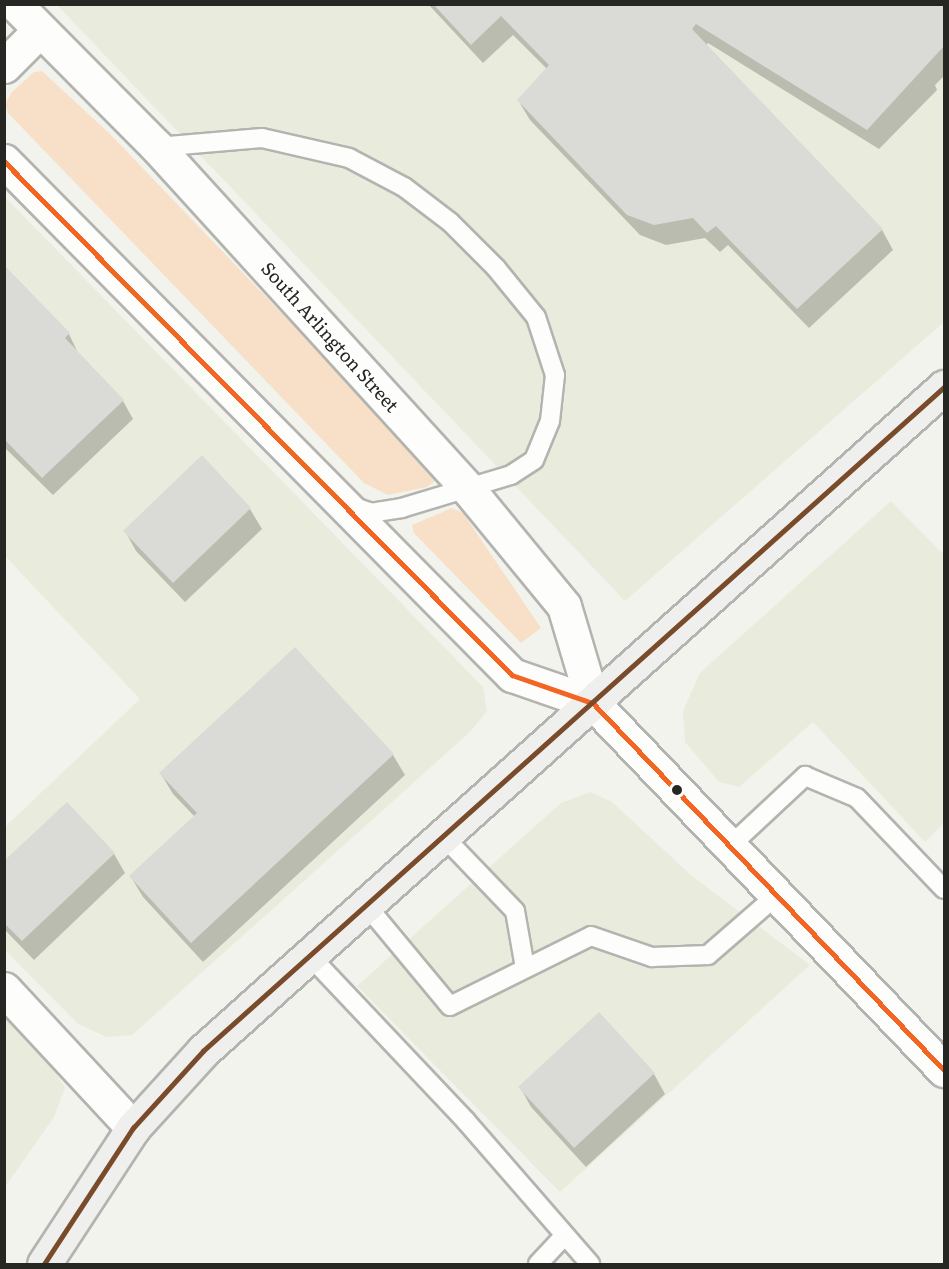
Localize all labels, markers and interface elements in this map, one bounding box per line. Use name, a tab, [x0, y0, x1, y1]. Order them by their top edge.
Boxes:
street label: South Arlington Street	[257, 258, 403, 416]
unlabelled marker	[671, 784, 683, 796]

